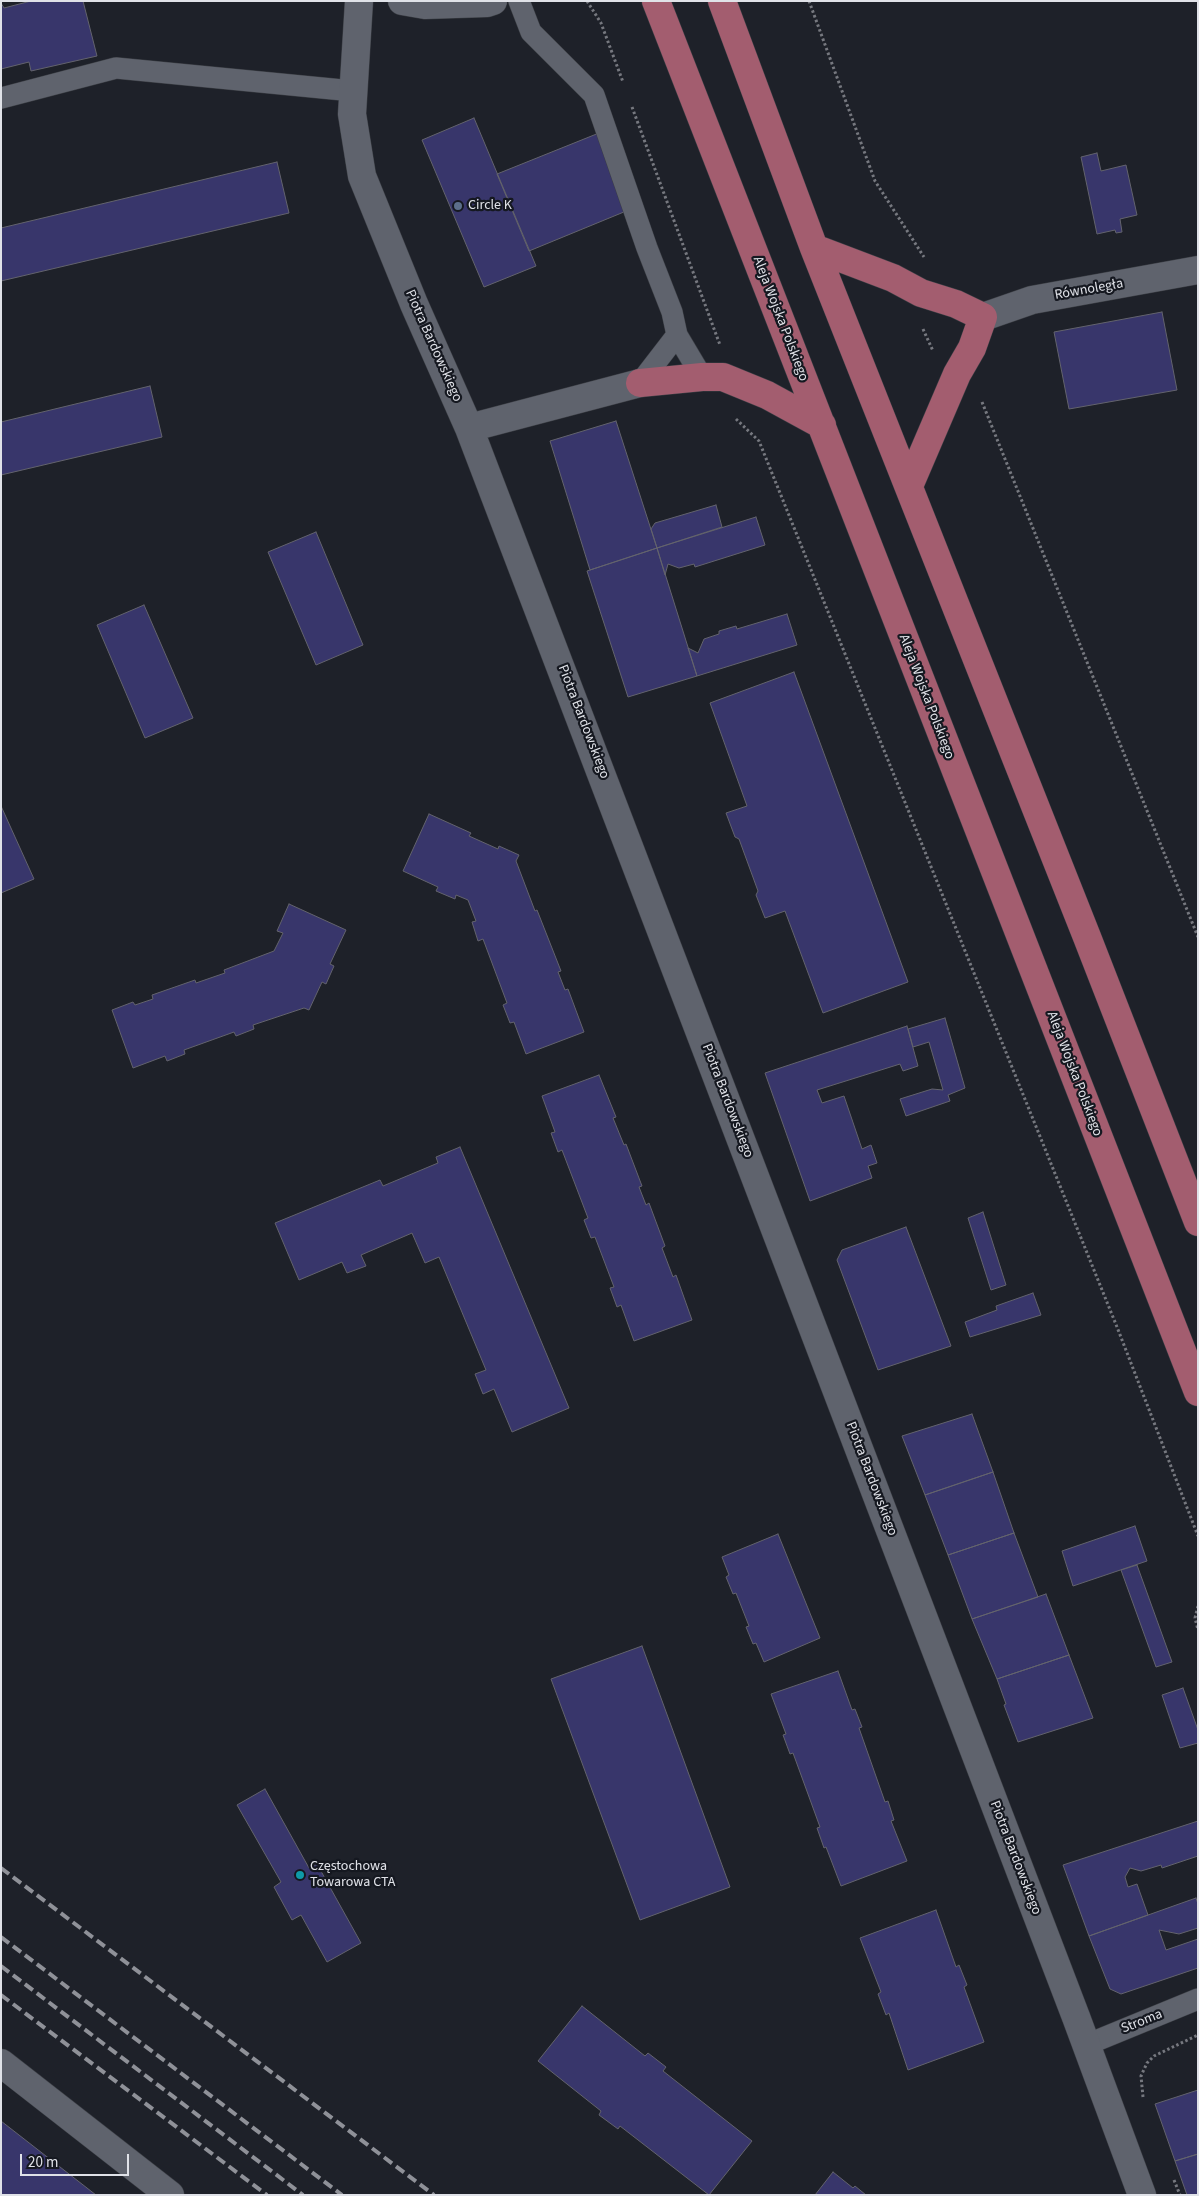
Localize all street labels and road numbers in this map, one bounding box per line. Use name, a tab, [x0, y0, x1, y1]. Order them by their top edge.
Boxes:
street label: Aleja Wojska Polskiego	[748, 254, 812, 384]
street label: Równoległa	[1053, 276, 1125, 304]
street label: Piotra Bardowskiego	[401, 287, 465, 405]
street label: Aleja Wojska Polskiego	[894, 632, 958, 762]
street label: Piotra Bardowskiego	[554, 663, 612, 781]
street label: Aleja Wojska Polskiego	[1042, 1009, 1106, 1139]
street label: Piotra Bardowskiego	[698, 1042, 756, 1160]
street label: Piotra Bardowskiego	[842, 1420, 900, 1538]
street label: Piotra Bardowskiego	[986, 1799, 1044, 1917]
street label: Stroma	[1119, 2006, 1165, 2038]

